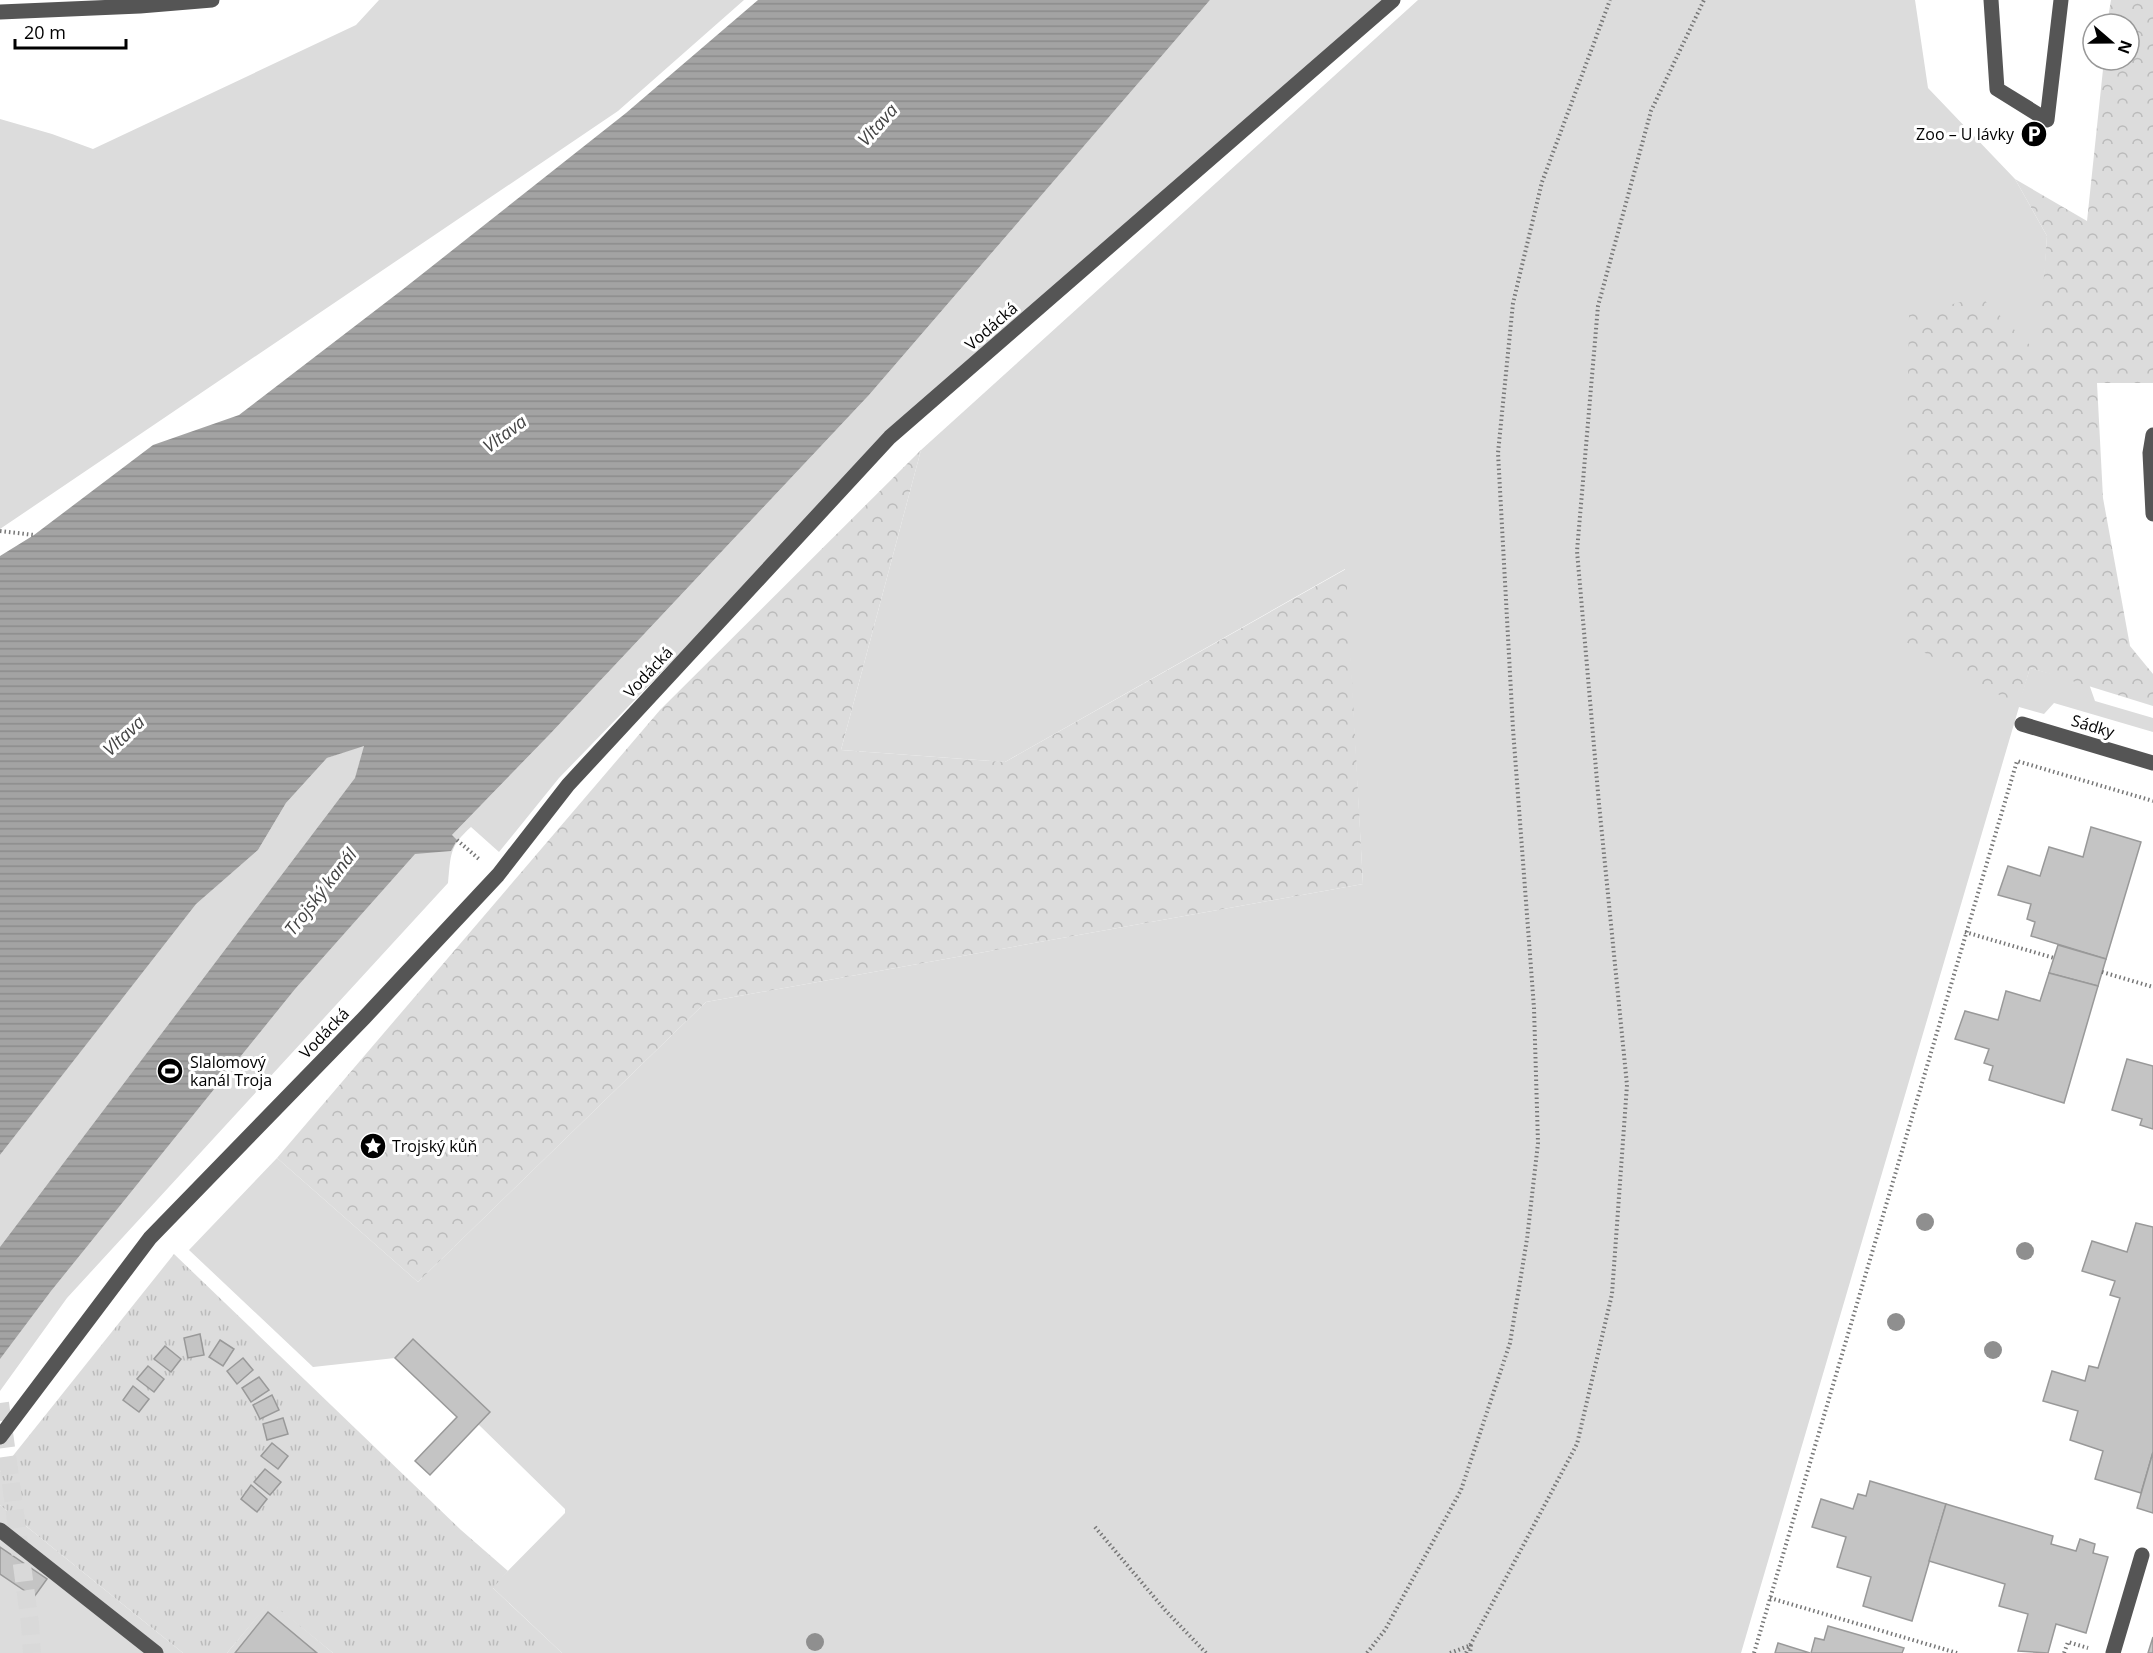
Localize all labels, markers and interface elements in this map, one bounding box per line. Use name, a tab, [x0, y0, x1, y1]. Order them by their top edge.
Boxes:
scale bar	[15, 12, 126, 50]
north arrow	[2081, 12, 2141, 72]
text: 20 m	[24, 20, 66, 44]
text: N	[2113, 37, 2138, 57]
water label: Vltava	[852, 98, 903, 151]
parking icon: Zoo – U lávky	[2019, 119, 2049, 149]
place label: Zoo – U lávky	[1916, 123, 2015, 145]
street label: Vodácká	[960, 297, 1022, 355]
water label: Vltava	[478, 409, 531, 458]
street label: Vodácká	[619, 642, 677, 702]
street label: Sádky	[2069, 709, 2118, 743]
water label: Vltava	[97, 710, 149, 761]
water label: Trojský kanál	[279, 843, 362, 940]
street label: Vodácká	[294, 1003, 354, 1063]
place label: Slalomový kanál Troja	[190, 1051, 272, 1091]
sports icon: Slalomový kanál Troja	[155, 1056, 185, 1086]
place icon: Trojský kůň	[358, 1131, 388, 1161]
place label: Trojský kůň	[392, 1135, 477, 1157]

